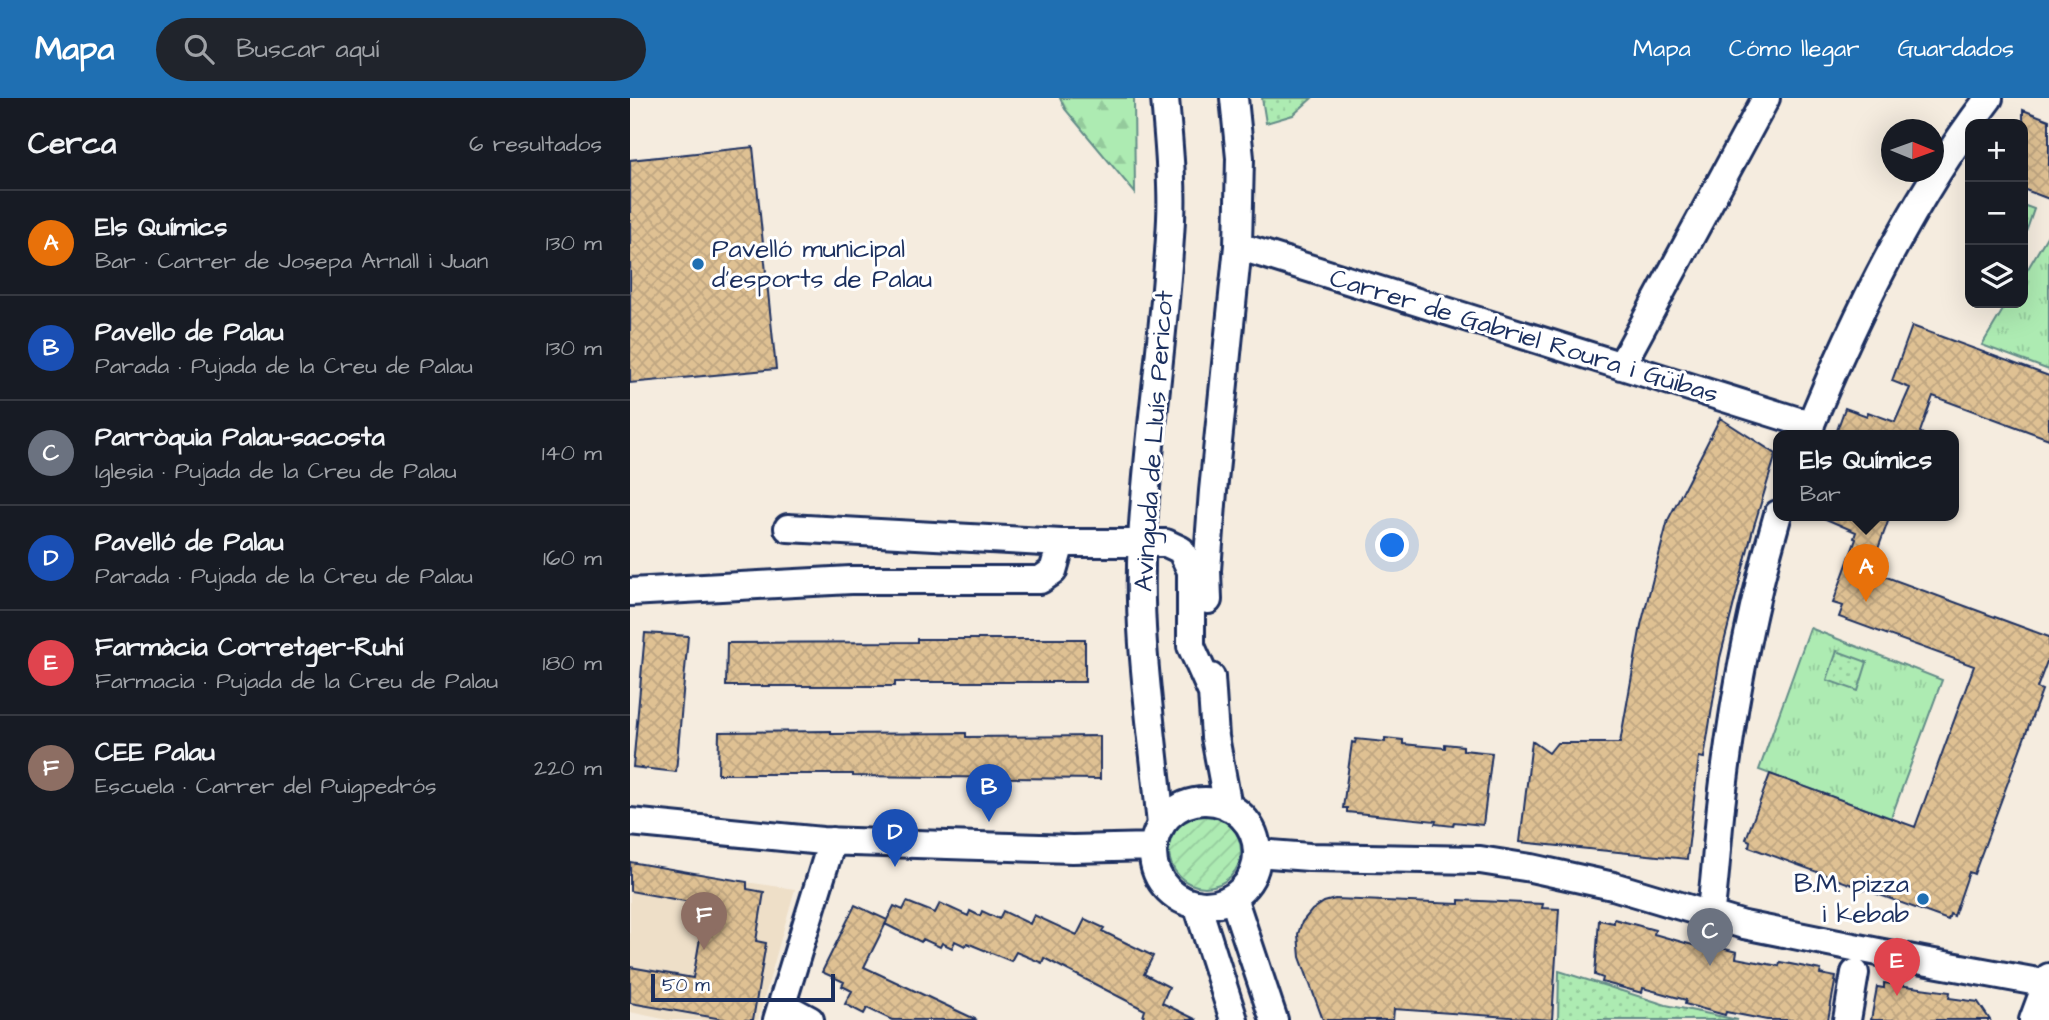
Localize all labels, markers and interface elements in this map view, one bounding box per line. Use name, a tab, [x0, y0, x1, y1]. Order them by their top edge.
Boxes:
search box	[156, 18, 646, 81]
text: Mapa	[35, 26, 114, 72]
icon: search	[180, 30, 218, 68]
text: Buscar aquí	[236, 31, 379, 67]
text: Mapa	[1633, 32, 1691, 66]
text: Cómo llegar	[1729, 32, 1859, 66]
text: Guardados	[1897, 32, 2014, 66]
north arrow	[1881, 119, 1944, 182]
map controls	[1965, 119, 2028, 308]
button: +	[1965, 119, 2028, 182]
text: Cerca	[28, 123, 116, 165]
text: 6 resultados	[469, 128, 602, 160]
button: −	[1965, 182, 2028, 245]
text: Els Químics	[95, 209, 227, 245]
text: A	[44, 227, 58, 259]
text: 130 m	[546, 227, 602, 259]
place label: Pavelló municipal d'esports de Palau	[712, 231, 932, 297]
text: Bar · Carrer de Josepa Arnall i Juan	[95, 245, 488, 277]
button: layers	[1965, 245, 2028, 308]
marker: Pavelló municipal d'esports de Palau	[690, 256, 706, 272]
street label: Carrer de Gabriel Roura i Güibas	[1325, 260, 1723, 412]
street label: Avinguda de Lluís Pericot	[1126, 289, 1185, 593]
text: Pavello de Palau	[95, 314, 284, 350]
text: B	[43, 332, 59, 364]
text: 130 m	[546, 332, 602, 364]
text: Parada · Pujada de la Creu de Palau	[95, 350, 473, 382]
text: Parròquia Palau-sacosta	[95, 419, 385, 455]
popup	[1773, 430, 1959, 521]
text: C	[43, 437, 59, 469]
text: 140 m	[542, 437, 602, 469]
text: Els Químics	[1800, 442, 1932, 478]
text: Iglesia · Pujada de la Creu de Palau	[95, 455, 457, 487]
text: Bar	[1800, 478, 1841, 510]
text: Pavelló de Palau	[95, 524, 284, 560]
your location	[1375, 528, 1409, 562]
text: D	[44, 542, 58, 574]
text: 160 m	[543, 542, 602, 574]
pin: A	[1843, 544, 1889, 602]
text: Parada · Pujada de la Creu de Palau	[95, 560, 473, 592]
text: Farmàcia Corretger-Ruhí	[95, 629, 403, 665]
text: E	[44, 647, 58, 679]
text: 180 m	[543, 647, 602, 679]
text: Farmacia · Pujada de la Creu de Palau	[95, 665, 498, 697]
text: CEE Palau	[95, 734, 215, 770]
text: F	[43, 752, 59, 784]
text: 220 m	[534, 752, 602, 784]
pin: B	[966, 764, 1012, 822]
text: Escuela · Carrer del Puigpedrós	[95, 770, 436, 802]
pin: D	[872, 809, 918, 867]
place label: B.M. pizza i kebab	[1794, 866, 1909, 932]
marker: B.M. pizza i kebab	[1915, 891, 1931, 907]
pin: F	[681, 892, 727, 950]
pin: C	[1687, 908, 1733, 966]
pin: E	[1874, 938, 1920, 996]
scale bar	[651, 971, 835, 1003]
text: 50 m	[662, 972, 710, 999]

